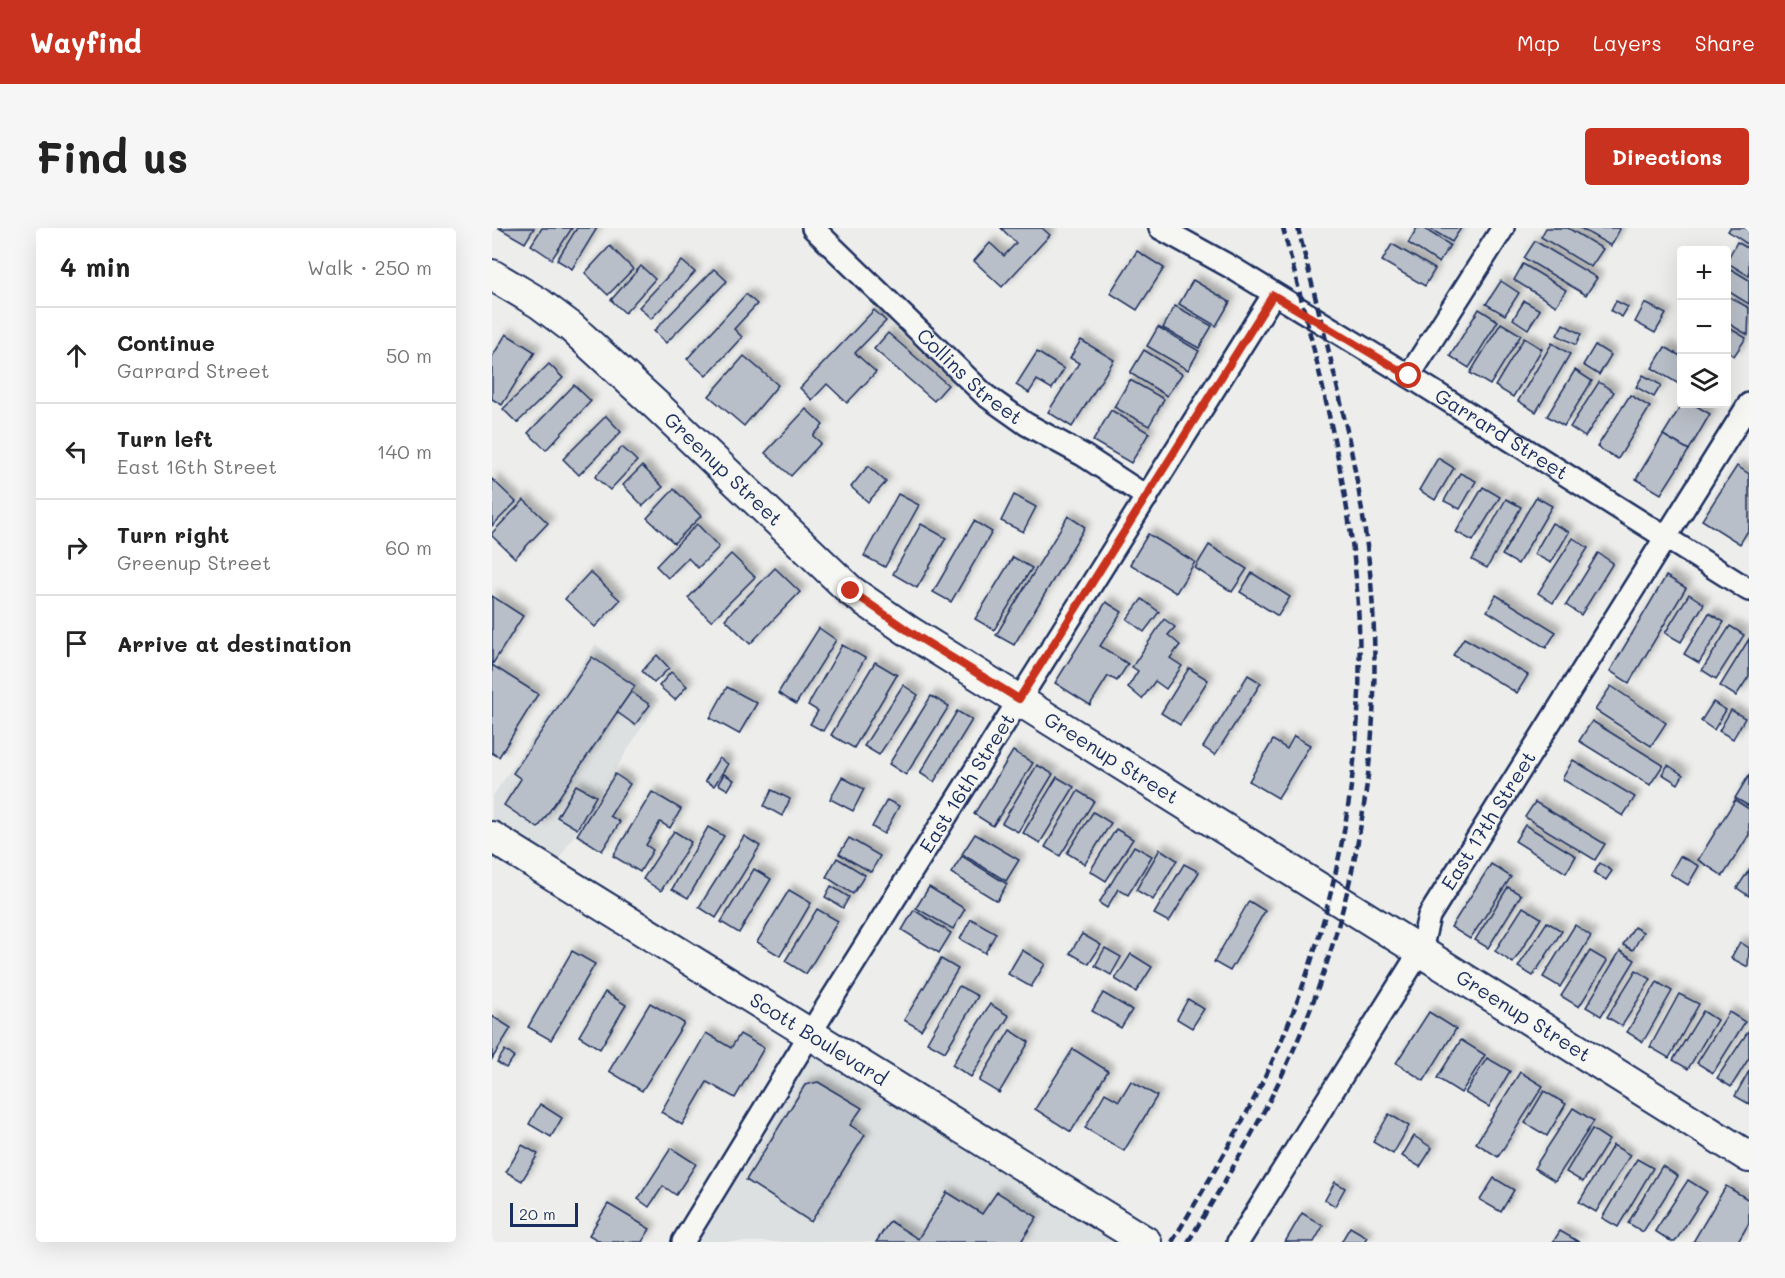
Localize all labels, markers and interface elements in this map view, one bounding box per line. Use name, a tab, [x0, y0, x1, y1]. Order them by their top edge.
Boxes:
text: Wayfind	[30, 24, 141, 60]
text: Map	[1517, 29, 1560, 56]
text: Layers	[1593, 29, 1662, 56]
text: Share	[1695, 29, 1755, 56]
button: Directions	[1585, 128, 1749, 185]
text: Find us	[36, 129, 188, 184]
map controls	[1677, 246, 1731, 408]
button: +	[1677, 246, 1731, 300]
text: 4 min	[60, 250, 130, 284]
text: Walk · 250 m	[307, 254, 432, 280]
button: −	[1677, 300, 1731, 354]
street label: Collins Street	[912, 322, 1028, 430]
text: Continue	[117, 328, 215, 357]
icon: ahead	[60, 339, 93, 372]
text: 50 m	[386, 342, 432, 368]
button: layers	[1677, 354, 1731, 408]
text: Garrard Street	[117, 357, 270, 383]
route start	[1395, 362, 1421, 388]
street label: Garrard Street	[1430, 382, 1574, 485]
street label: Greenup Street	[659, 406, 789, 531]
text: Turn left	[117, 424, 213, 453]
icon: left	[60, 435, 93, 468]
text: 140 m	[377, 438, 432, 464]
text: East 16th Street	[117, 453, 277, 479]
text: Turn right	[117, 520, 229, 549]
icon: right	[60, 531, 93, 564]
text: 60 m	[385, 534, 432, 560]
text: Greenup Street	[117, 549, 271, 575]
route end	[837, 577, 863, 603]
icon: arrive	[60, 627, 93, 660]
text: Arrive at destination	[117, 629, 352, 658]
street label: Greenup Street	[1040, 705, 1184, 809]
street label: East 16th Street	[913, 708, 1020, 857]
street label: East 17th Street	[1435, 746, 1541, 894]
street label: Greenup Street	[1452, 963, 1596, 1067]
street label: Scott Boulevard	[745, 986, 893, 1091]
scale bar	[510, 1200, 578, 1228]
text: 20 m	[519, 1203, 556, 1224]

